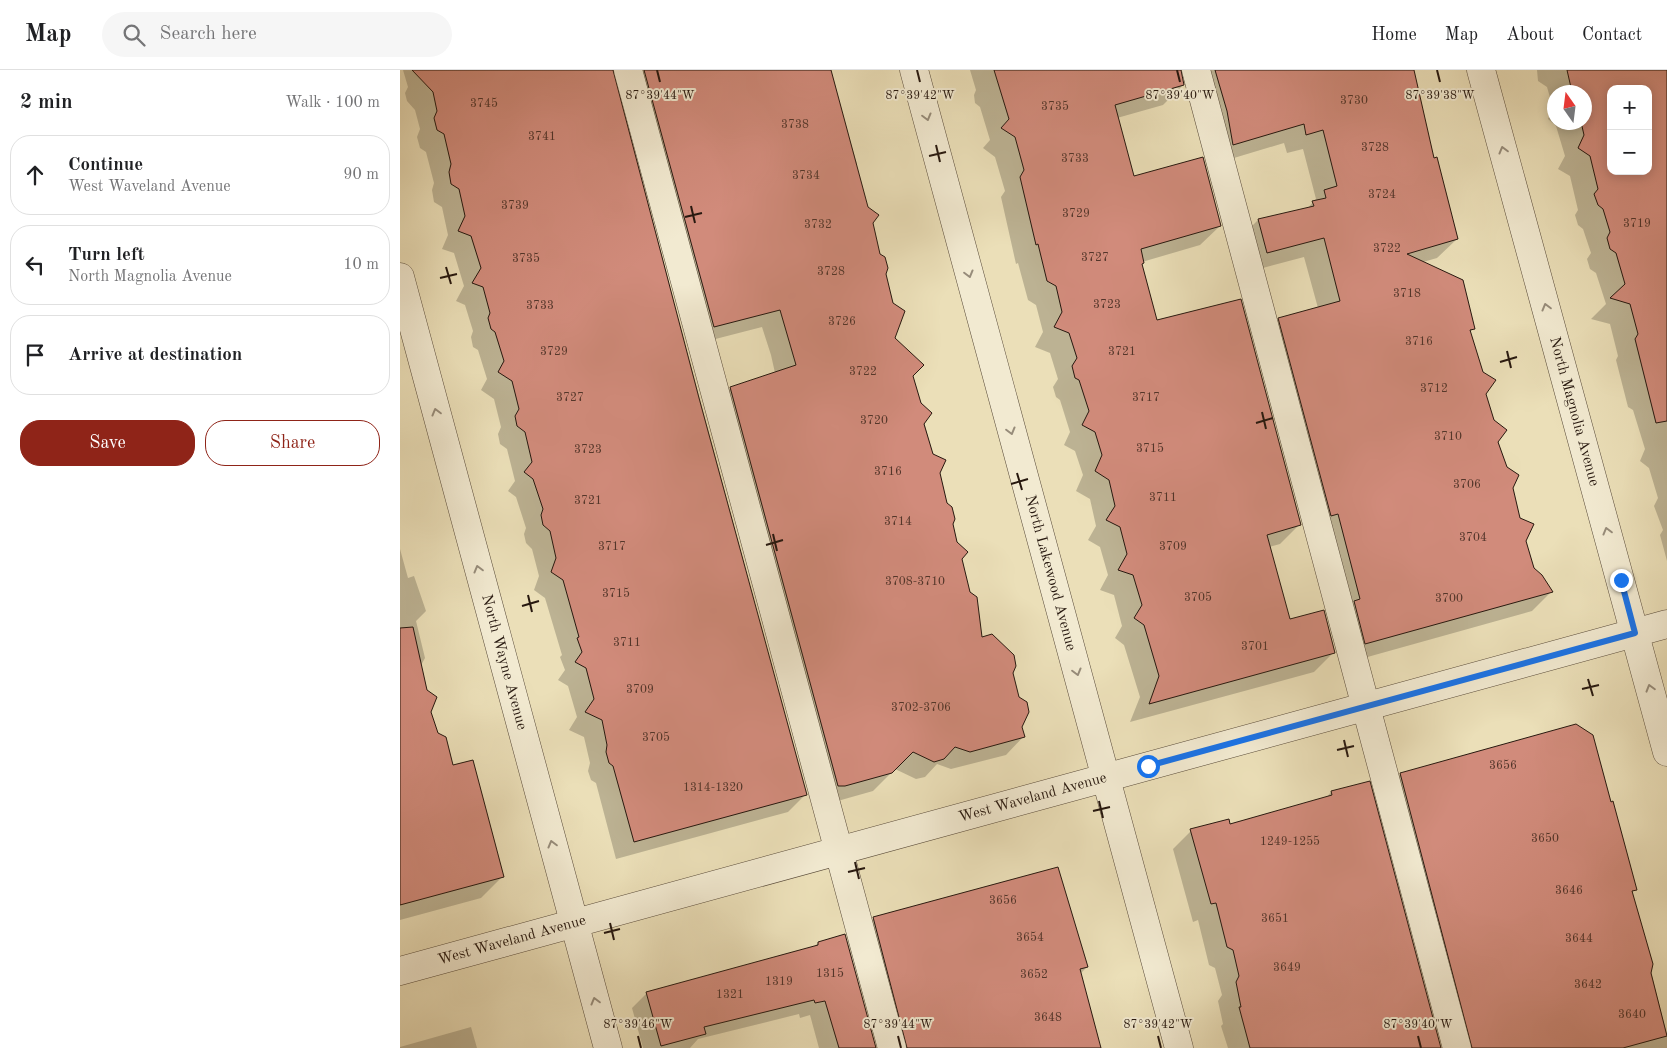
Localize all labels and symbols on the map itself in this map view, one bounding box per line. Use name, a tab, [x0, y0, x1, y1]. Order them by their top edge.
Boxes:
north arrow	[1547, 85, 1592, 130]
text: 87°39'44"W	[625, 90, 695, 102]
text: 87°39'42"W	[885, 90, 955, 102]
text: 87°39'40"W	[1145, 90, 1215, 102]
text: 87°39'38"W	[1405, 90, 1475, 102]
house number: 3730	[1340, 95, 1368, 107]
house number: 3745	[470, 97, 498, 110]
house number: 3735	[1041, 100, 1069, 113]
one-way arrow	[921, 113, 931, 121]
house number: 3738	[781, 119, 809, 131]
house number: 3741	[528, 131, 556, 143]
house number: 3728	[1361, 142, 1389, 154]
one-way arrow	[1498, 146, 1508, 155]
house number: 3733	[1061, 153, 1089, 165]
house number: 3734	[792, 170, 820, 182]
house number: 3724	[1368, 189, 1396, 201]
house number: 3739	[501, 200, 529, 212]
house number: 3729	[1062, 208, 1090, 220]
house number: 3719	[1623, 218, 1651, 230]
house number: 3732	[804, 219, 832, 231]
house number: 3722	[1373, 243, 1401, 255]
house number: 3735	[512, 252, 540, 265]
house number: 3727	[1081, 252, 1109, 264]
house number: 3728	[817, 266, 845, 278]
one-way arrow	[963, 269, 974, 278]
house number: 3718	[1393, 288, 1421, 300]
house number: 3723	[1093, 299, 1121, 311]
house number: 3733	[526, 300, 554, 312]
one-way arrow	[1541, 303, 1551, 311]
house number: 3726	[828, 316, 856, 328]
street label: North Magnolia Avenue	[1547, 335, 1602, 488]
house number: 3716	[1405, 336, 1433, 348]
house number: 3729	[540, 346, 568, 358]
house number: 3721	[1108, 346, 1136, 358]
house number: 3722	[849, 366, 877, 378]
house number: 3712	[1420, 383, 1448, 395]
house number: 3727	[556, 392, 584, 404]
house number: 3717	[1132, 392, 1160, 404]
one-way arrow	[431, 408, 442, 416]
house number: 3720	[860, 415, 888, 427]
one-way arrow	[1006, 426, 1016, 434]
house number: 3710	[1434, 431, 1462, 443]
house number: 3715	[1136, 442, 1164, 455]
house number: 3723	[574, 444, 602, 456]
house number: 3716	[874, 466, 902, 478]
house number: 3706	[1453, 479, 1481, 491]
house number: 3711	[1149, 492, 1177, 504]
street label: North Lakewood Avenue	[1022, 493, 1079, 652]
house number: 3721	[574, 495, 602, 507]
house number: 3714	[884, 516, 912, 528]
one-way arrow	[1603, 527, 1613, 535]
house number: 3704	[1459, 532, 1487, 544]
house number: 3717	[598, 541, 626, 553]
house number: 3709	[1159, 541, 1187, 553]
one-way arrow	[474, 565, 484, 573]
route end	[1610, 569, 1633, 592]
house number: 3708-3710	[885, 576, 945, 588]
house number: 3715	[602, 587, 630, 600]
house number: 3705	[1184, 591, 1212, 604]
street label: North Wayne Avenue	[478, 593, 529, 732]
house number: 3700	[1435, 593, 1463, 605]
house number: 3711	[613, 637, 641, 649]
house number: 3701	[1241, 641, 1269, 653]
one-way arrow	[1071, 668, 1081, 676]
house number: 3709	[626, 684, 654, 696]
one-way arrow	[1645, 684, 1655, 692]
house number: 3702-3706	[891, 702, 951, 714]
house number: 3705	[642, 731, 670, 744]
route start	[1137, 755, 1160, 778]
house number: 3656	[1489, 759, 1517, 772]
street label: West Waveland Avenue	[957, 770, 1108, 825]
house number: 1314-1320	[683, 782, 743, 794]
house number: 3650	[1531, 832, 1559, 845]
house number: 1249-1255	[1260, 835, 1320, 848]
one-way arrow	[548, 841, 558, 849]
house number: 3646	[1555, 885, 1583, 897]
house number: 3656	[989, 894, 1017, 907]
house number: 3651	[1261, 912, 1289, 925]
street label: West Waveland Avenue	[436, 913, 588, 968]
house number: 3654	[1016, 931, 1044, 944]
house number: 3644	[1565, 933, 1593, 945]
house number: 3649	[1273, 962, 1301, 974]
house number: 1315	[816, 967, 844, 980]
house number: 3652	[1020, 968, 1048, 981]
house number: 1319	[765, 976, 793, 988]
house number: 3642	[1574, 979, 1602, 991]
house number: 1321	[716, 989, 744, 1001]
one-way arrow	[590, 997, 600, 1006]
house number: 3640	[1618, 1009, 1646, 1021]
house number: 3648	[1034, 1012, 1062, 1024]
text: 87°39'46"W	[603, 1019, 673, 1031]
text: 87°39'44"W	[863, 1019, 933, 1031]
text: 87°39'42"W	[1123, 1019, 1193, 1031]
text: 87°39'40"W	[1383, 1019, 1453, 1031]

